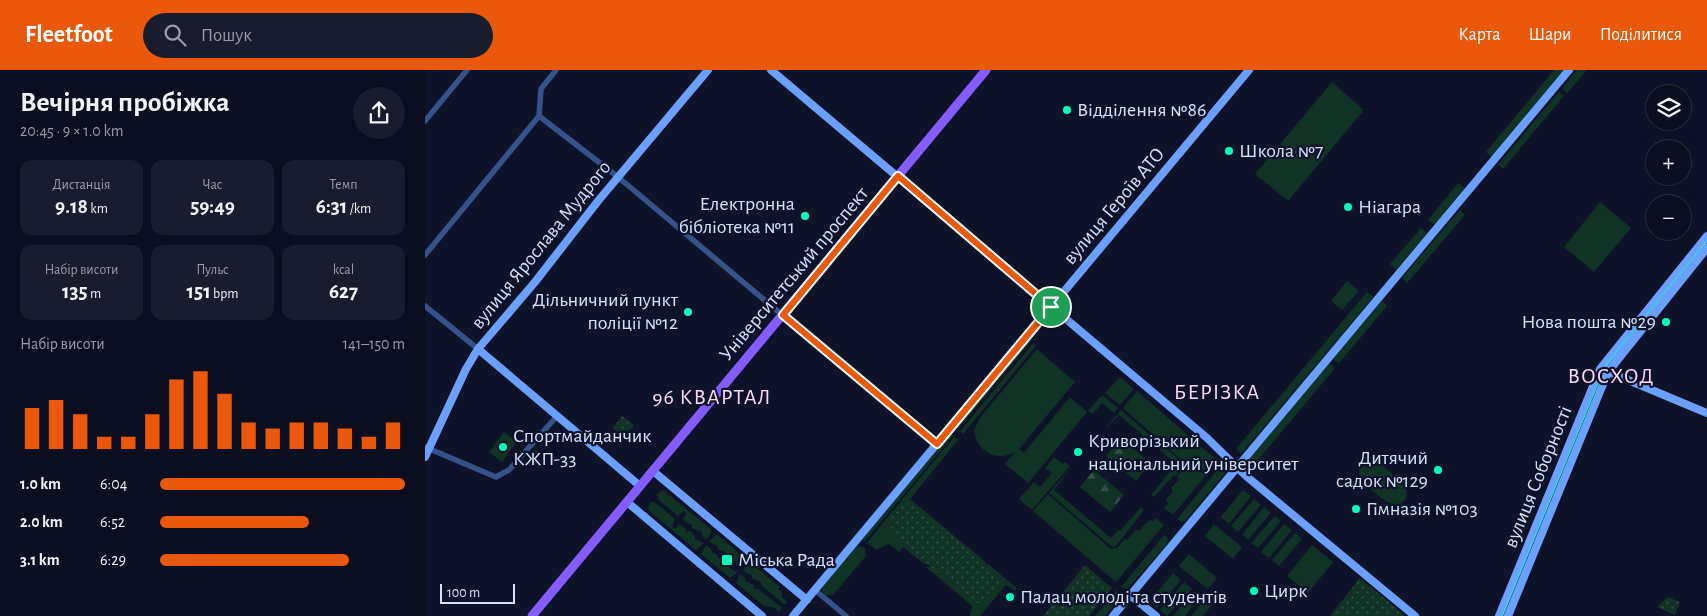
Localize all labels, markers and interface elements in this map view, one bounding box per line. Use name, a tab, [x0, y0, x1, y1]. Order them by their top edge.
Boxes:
search box	[143, 13, 493, 58]
icon: search	[161, 21, 189, 49]
text: Fleetfoot	[25, 23, 113, 47]
text: Пошук	[201, 26, 252, 45]
text: Карта	[1458, 26, 1500, 44]
text: Шари	[1528, 26, 1572, 44]
text: Поділитися	[1600, 26, 1682, 44]
map controls	[1646, 85, 1691, 240]
button: layers	[1646, 85, 1691, 130]
button: share	[353, 87, 405, 139]
text: Вечірня пробіжка	[20, 89, 230, 117]
place label: Відділення №86	[1077, 100, 1206, 120]
marker: Відділення №86	[1061, 104, 1073, 116]
text: 20:45 · 9 × 1.0 km	[20, 123, 124, 139]
button: +	[1646, 140, 1691, 185]
place label: Школа №7	[1239, 141, 1323, 161]
street label: вулиця Героїв АТО	[1060, 144, 1168, 268]
marker: Школа №7	[1223, 145, 1235, 157]
street label: вулиця Ярослава Мудрого	[467, 157, 615, 333]
text: Дистанція	[53, 178, 110, 192]
text: Час	[202, 178, 223, 192]
text: Темп	[330, 178, 357, 192]
street label: Університетський проспект	[716, 183, 873, 364]
place label: Електронна бібліотека №11	[679, 194, 795, 237]
button: −	[1646, 195, 1691, 240]
text: 9.18	[55, 196, 88, 217]
text: 59:49	[190, 196, 235, 217]
text: 6:31	[316, 196, 347, 217]
place label: Ніагара	[1358, 197, 1421, 217]
marker: Ніагара	[1342, 201, 1354, 213]
text: km	[88, 202, 108, 216]
text: /km	[347, 202, 371, 216]
marker: Електронна бібліотека №11	[799, 210, 811, 222]
text: Набір висоти	[44, 263, 119, 277]
text: Пульс	[196, 263, 229, 277]
text: kcal	[333, 263, 354, 277]
text: 135	[62, 281, 88, 302]
text: 151	[187, 281, 211, 302]
text: 627	[329, 281, 358, 302]
pin	[1030, 286, 1072, 328]
text: m	[88, 287, 101, 301]
text: bpm	[211, 287, 238, 301]
place label: Дільничний пункт поліції №12	[532, 290, 679, 333]
icon: arrive	[1037, 293, 1065, 321]
marker: Дільничний пункт поліції №12	[682, 306, 694, 318]
place label: Нова пошта №29	[1522, 312, 1656, 332]
marker: Нова пошта №29	[1660, 316, 1672, 328]
text: Набір висоти	[20, 336, 105, 352]
text: 141–150 m	[343, 336, 405, 352]
district label: ВОСХОД	[1568, 365, 1654, 387]
district label: БЕРІЗКА	[1174, 381, 1260, 403]
district label: 96 КВАРТАЛ	[652, 386, 772, 408]
street label: вулиця Соборності	[1500, 403, 1576, 551]
place label: Спортмайданчик КЖП-33	[513, 426, 651, 469]
place label: Криворізький національний університет	[1088, 431, 1299, 474]
marker: Спортмайданчик КЖП-33	[497, 441, 509, 453]
marker: Криворізький національний університет	[1072, 446, 1084, 458]
place label: Дитячий садок №129	[1336, 448, 1428, 491]
marker: Дитячий садок №129	[1432, 464, 1444, 476]
text: 1.0 km	[20, 476, 61, 492]
text: 6:04	[100, 476, 127, 492]
place label: Гімназія №103	[1366, 499, 1478, 519]
marker: Гімназія №103	[1350, 503, 1362, 515]
text: 2.0 km	[20, 514, 63, 530]
text: 6:52	[100, 514, 125, 530]
place label: Міська Рада	[738, 550, 835, 570]
text: 3.1 km	[20, 552, 60, 568]
text: 6:29	[100, 552, 126, 568]
marker: Міська Рада	[720, 553, 734, 567]
scale bar	[440, 581, 515, 604]
place label: Цирк	[1264, 581, 1307, 601]
marker: Цирк	[1248, 585, 1260, 597]
text: 100 m	[447, 586, 480, 600]
place label: Палац молоді та студентів	[1020, 587, 1227, 607]
marker: Палац молоді та студентів	[1004, 591, 1016, 603]

